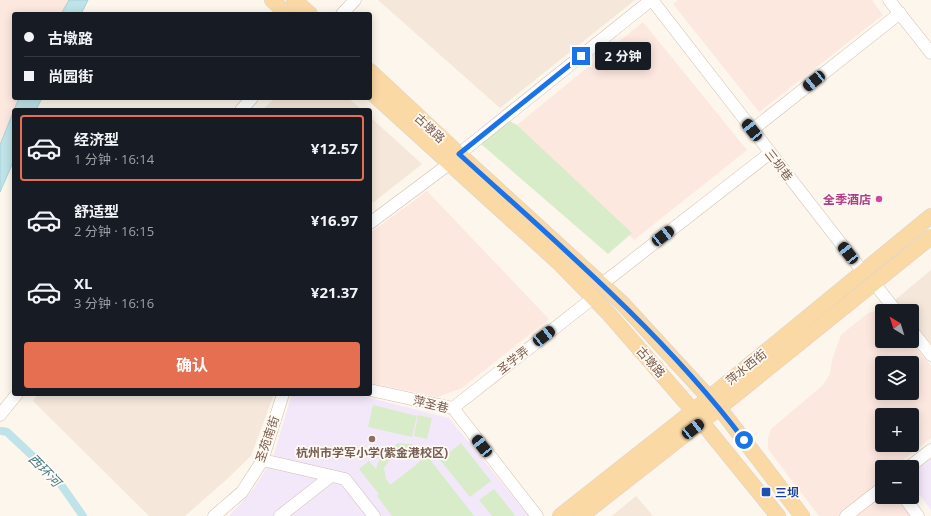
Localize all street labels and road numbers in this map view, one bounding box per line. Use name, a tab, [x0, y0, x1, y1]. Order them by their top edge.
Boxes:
street label: 古墩路	[411, 110, 449, 146]
street label: 三坝巷	[761, 146, 797, 184]
street label: 圣学弄	[494, 342, 532, 378]
street label: 古墩路	[633, 343, 669, 381]
street label: 萍水西街	[722, 345, 770, 389]
street label: 萍圣巷	[411, 391, 451, 417]
street label: 圣苑南街	[251, 414, 283, 464]

